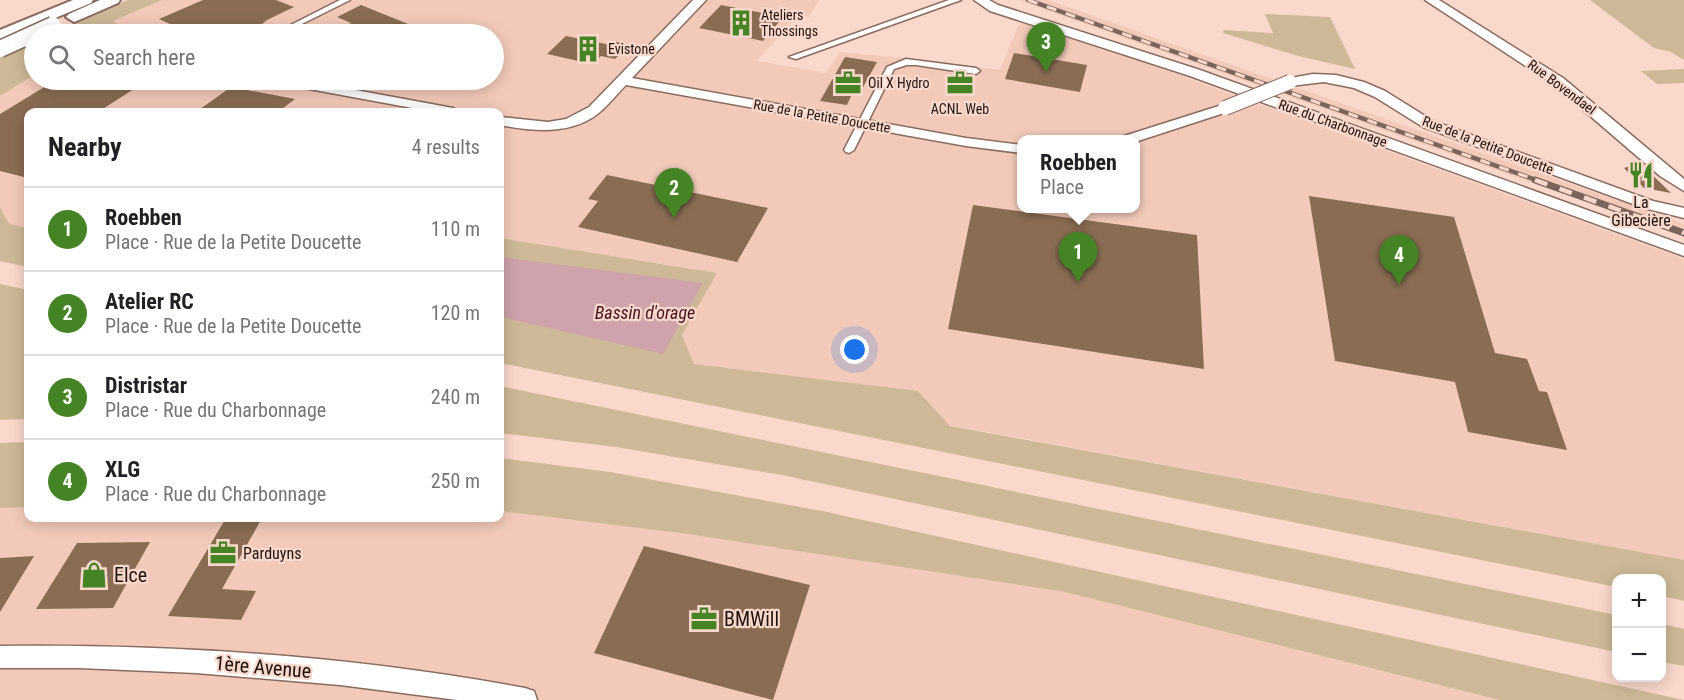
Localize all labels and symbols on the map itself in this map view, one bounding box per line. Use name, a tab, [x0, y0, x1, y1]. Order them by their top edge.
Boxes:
place label: Ateliers Thossings	[761, 7, 818, 39]
building icon: Ateliers Thossings	[726, 8, 756, 38]
pin: 3	[1026, 22, 1066, 72]
building icon: Evistone	[573, 34, 603, 64]
place label: Evistone	[608, 41, 655, 57]
street label: Rue Bovendael	[1525, 56, 1599, 118]
office icon: Oil X Hydro	[833, 68, 863, 98]
office icon: ACNL Web	[945, 68, 975, 98]
place label: Oil X Hydro	[868, 75, 930, 91]
street label: Rue de la Petite Doucette	[752, 96, 892, 136]
street label: Rue du Charbonnage	[1277, 96, 1390, 150]
place label: ACNL Web	[931, 101, 989, 117]
street label: Rue de la Petite Doucette	[1420, 113, 1556, 178]
restaurant icon: La Gibecière	[1626, 160, 1656, 190]
pin: 2	[654, 168, 694, 218]
place label: La Gibecière	[1611, 193, 1671, 230]
pin: 1	[1058, 232, 1098, 282]
pin: 4	[1380, 236, 1418, 285]
water label: Bassin d'orage	[595, 302, 695, 323]
your location	[840, 335, 869, 364]
office icon: Parduyns	[208, 538, 238, 568]
place label: Parduyns	[243, 544, 302, 563]
shop icon: Elce	[79, 560, 109, 590]
place label: Elce	[114, 563, 147, 587]
office icon: BMWill	[689, 604, 719, 634]
place label: BMWill	[724, 607, 779, 631]
street label: 1ère Avenue	[214, 651, 312, 683]

